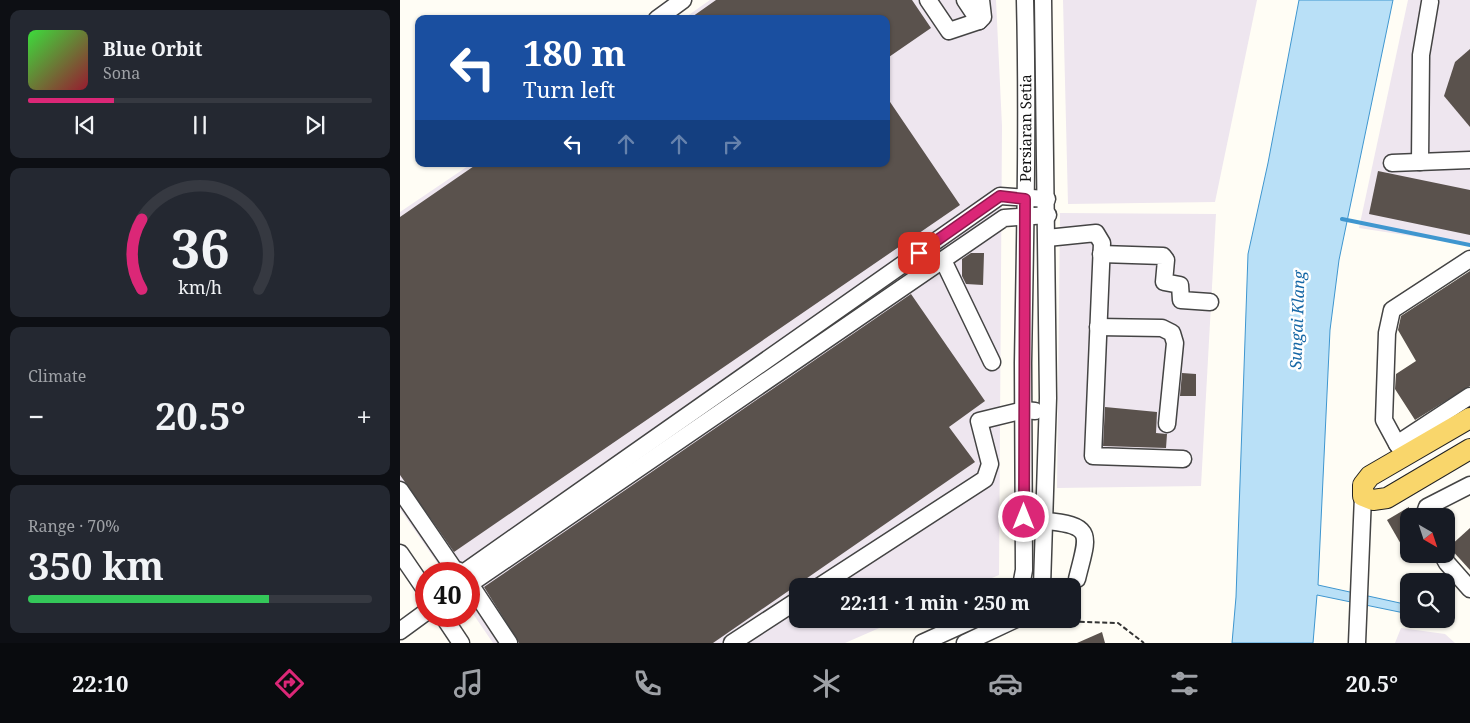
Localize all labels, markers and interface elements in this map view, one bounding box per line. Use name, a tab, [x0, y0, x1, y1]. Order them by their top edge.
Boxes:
text: 180 m	[523, 29, 626, 76]
icon: left	[440, 35, 505, 100]
text: Blue Orbit	[103, 36, 203, 62]
text: Sona	[103, 62, 140, 84]
text: Turn left	[523, 74, 615, 104]
street label: Persiaran Setia	[1015, 74, 1035, 182]
icon: previous	[71, 111, 99, 139]
icon: pause	[186, 111, 214, 139]
icon: next	[301, 111, 329, 139]
icon: left	[559, 130, 587, 158]
icon: ahead	[612, 130, 640, 158]
icon: ahead	[665, 130, 693, 158]
icon: right	[718, 130, 746, 158]
text: 36	[171, 212, 229, 283]
pin	[898, 232, 940, 274]
icon: arrive	[905, 239, 933, 267]
water label: Sungai Klang	[1284, 269, 1310, 370]
text: km/h	[178, 275, 222, 299]
text: Climate	[28, 365, 86, 387]
text: 20.5°	[155, 389, 246, 441]
text: −	[28, 397, 44, 435]
text: +	[356, 397, 372, 435]
position arrow	[997, 490, 1049, 542]
north arrow	[1400, 508, 1455, 562]
map controls	[1400, 508, 1455, 628]
text: Range · 70%	[28, 515, 120, 537]
text: 350 km	[28, 539, 164, 591]
speed limit sign: 40	[415, 562, 480, 627]
button: search	[1400, 573, 1455, 628]
text: 22:11 · 1 min · 250 m	[840, 590, 1030, 616]
icon: directions	[272, 666, 307, 701]
icon: music	[451, 666, 486, 701]
icon: phone	[630, 666, 665, 701]
icon: climate	[809, 666, 844, 701]
icon: car	[988, 666, 1023, 701]
icon: filters	[1167, 666, 1202, 701]
text: 22:10	[72, 668, 128, 698]
text: 20.5°	[1345, 668, 1398, 698]

